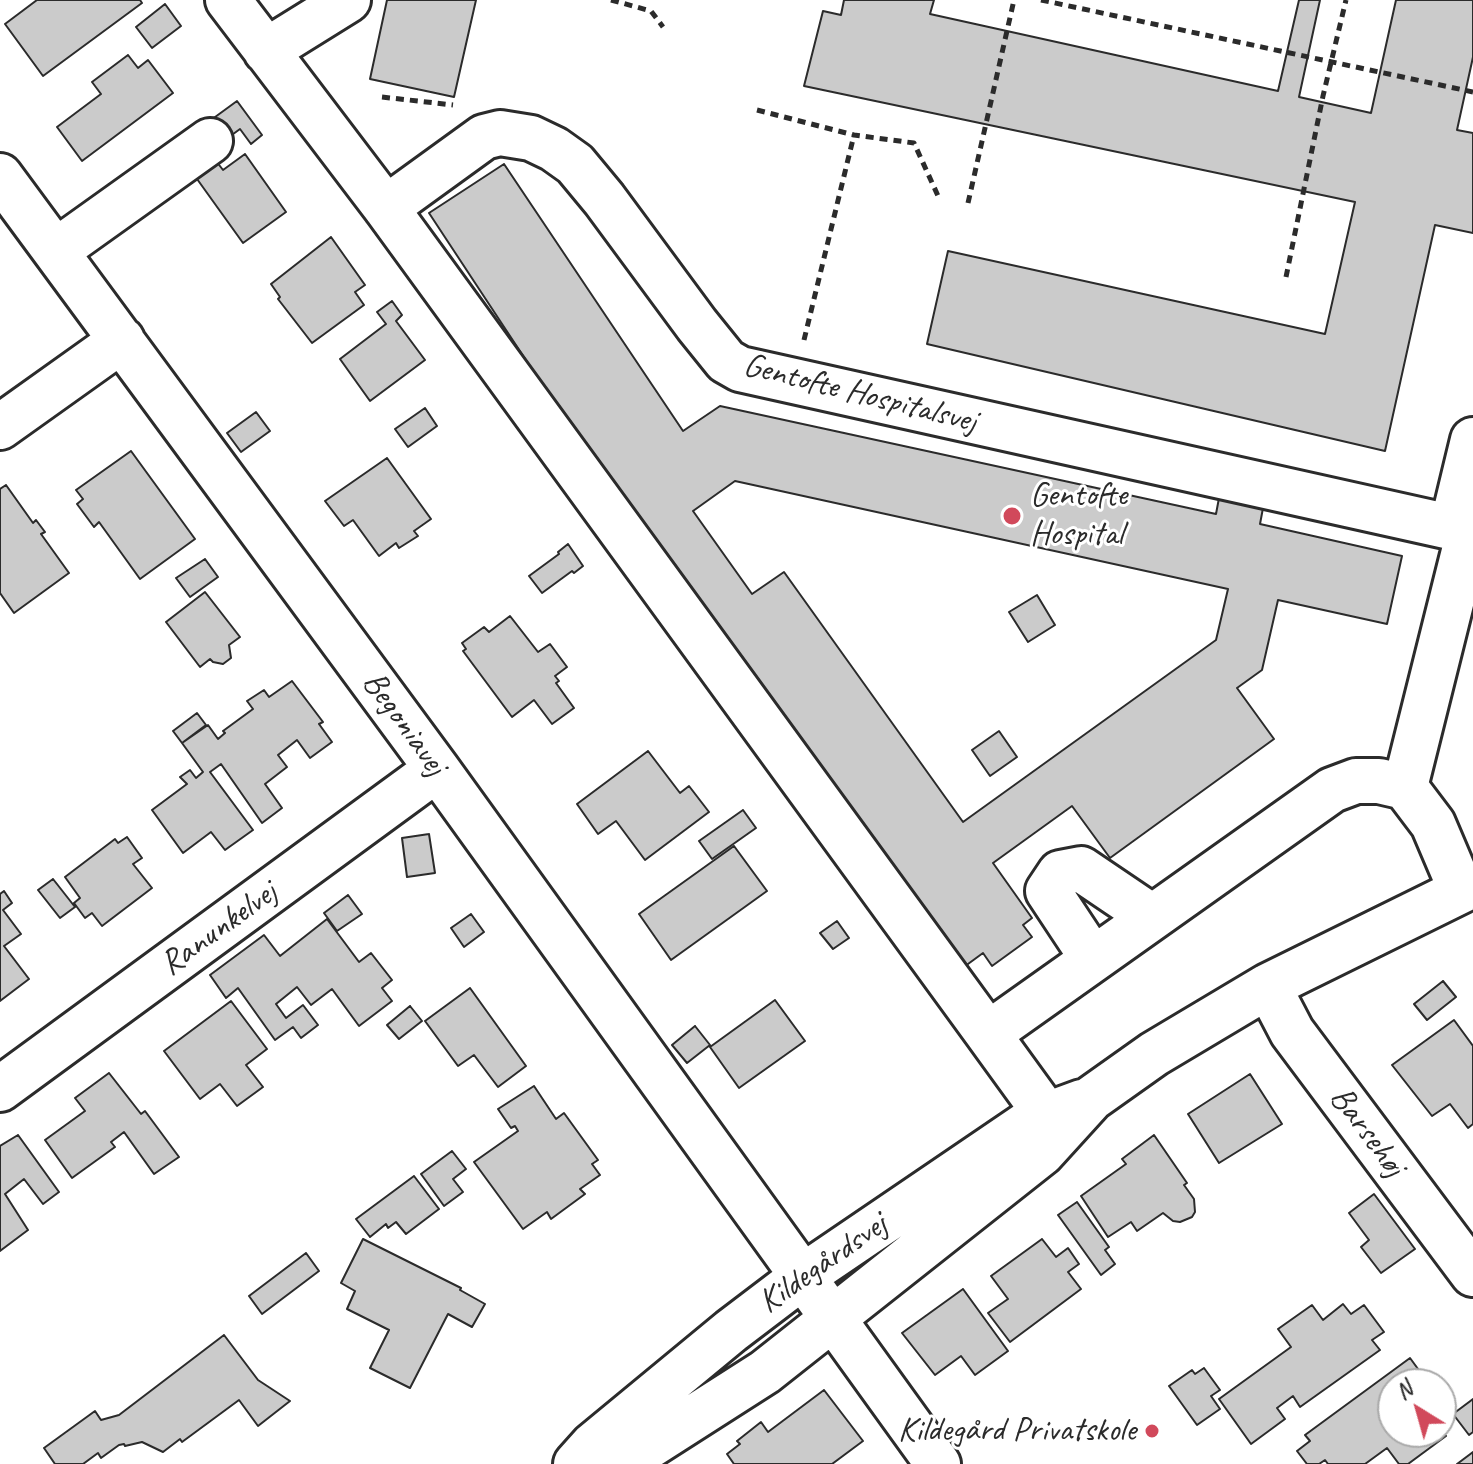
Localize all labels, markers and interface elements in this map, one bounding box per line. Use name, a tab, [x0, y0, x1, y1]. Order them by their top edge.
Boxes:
street label: Gentofte Hospitalsvej	[739, 345, 981, 443]
place label: Gentofte Hospital	[1030, 476, 1127, 556]
marker: Gentofte Hospital	[1001, 505, 1023, 527]
street label: Begoniavej	[353, 664, 455, 784]
street label: Ranunkelvej	[153, 873, 285, 985]
street label: Barsehøj	[1320, 1079, 1414, 1185]
street label: Kildegårdsvej	[751, 1205, 895, 1323]
north arrow	[1377, 1368, 1457, 1448]
text: N	[1390, 1375, 1418, 1406]
place label: Kildegård Privatskole	[898, 1411, 1136, 1451]
marker: Kildegård Privatskole	[1143, 1422, 1161, 1440]

